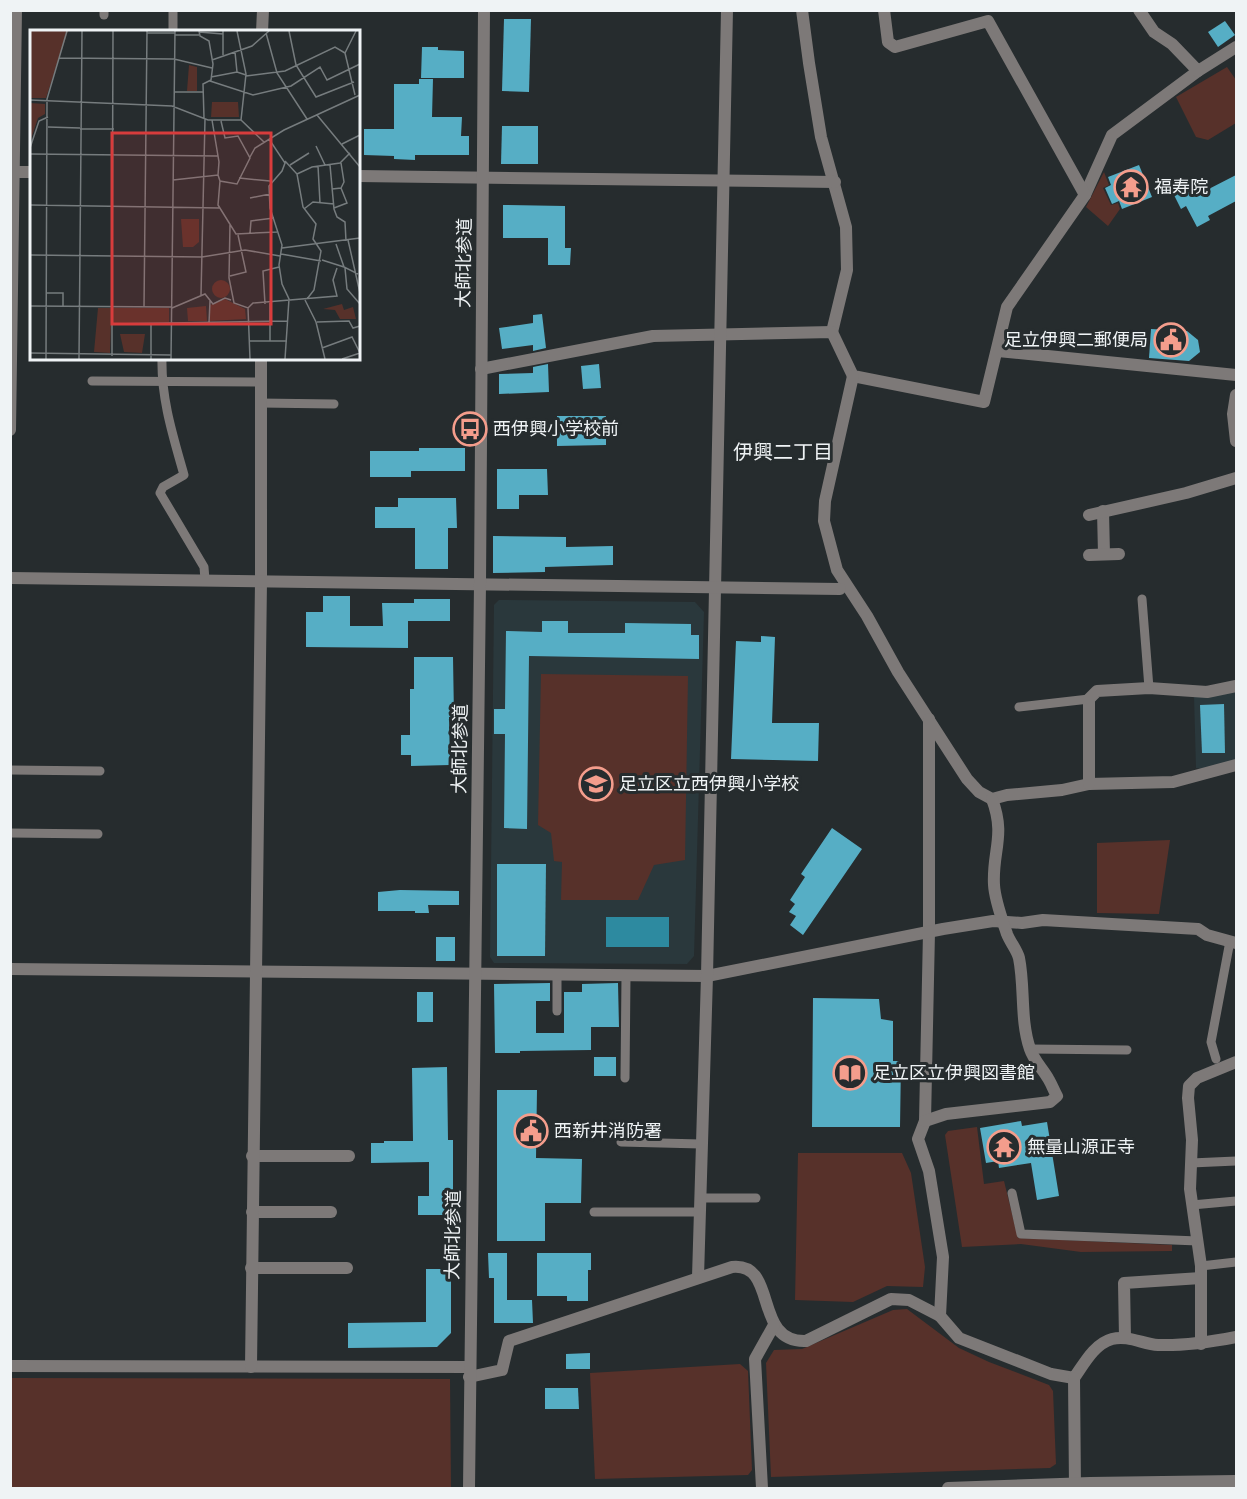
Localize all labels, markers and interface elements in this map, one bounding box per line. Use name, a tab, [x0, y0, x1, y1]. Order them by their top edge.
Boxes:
inset map	[30, 30, 360, 360]
temple icon: 福寿院	[1113, 169, 1149, 205]
place label: 福寿院	[1154, 175, 1208, 199]
street label: 大師北参道	[451, 218, 477, 308]
public building icon: 足立伊興二郵便局	[1153, 322, 1189, 358]
place label: 足立伊興二郵便局	[1004, 328, 1148, 352]
bus stop icon: 西伊興小学校前	[452, 411, 488, 447]
place label: 西伊興小学校前	[493, 417, 619, 441]
district label: 伊興二丁目	[733, 439, 833, 465]
street label: 大師北参道	[447, 704, 473, 794]
school or university icon: 足立区立西伊興小学校	[578, 766, 614, 802]
place label: 足立区立西伊興小学校	[619, 772, 799, 796]
library icon: 足立区立伊興図書館	[832, 1055, 868, 1091]
place label: 足立区立伊興図書館	[873, 1061, 1035, 1085]
public building icon: 西新井消防署	[513, 1113, 549, 1149]
place label: 西新井消防署	[554, 1119, 662, 1143]
temple icon: 無量山源正寺	[986, 1129, 1022, 1165]
place label: 無量山源正寺	[1027, 1135, 1135, 1159]
street label: 大師北参道	[440, 1190, 466, 1280]

